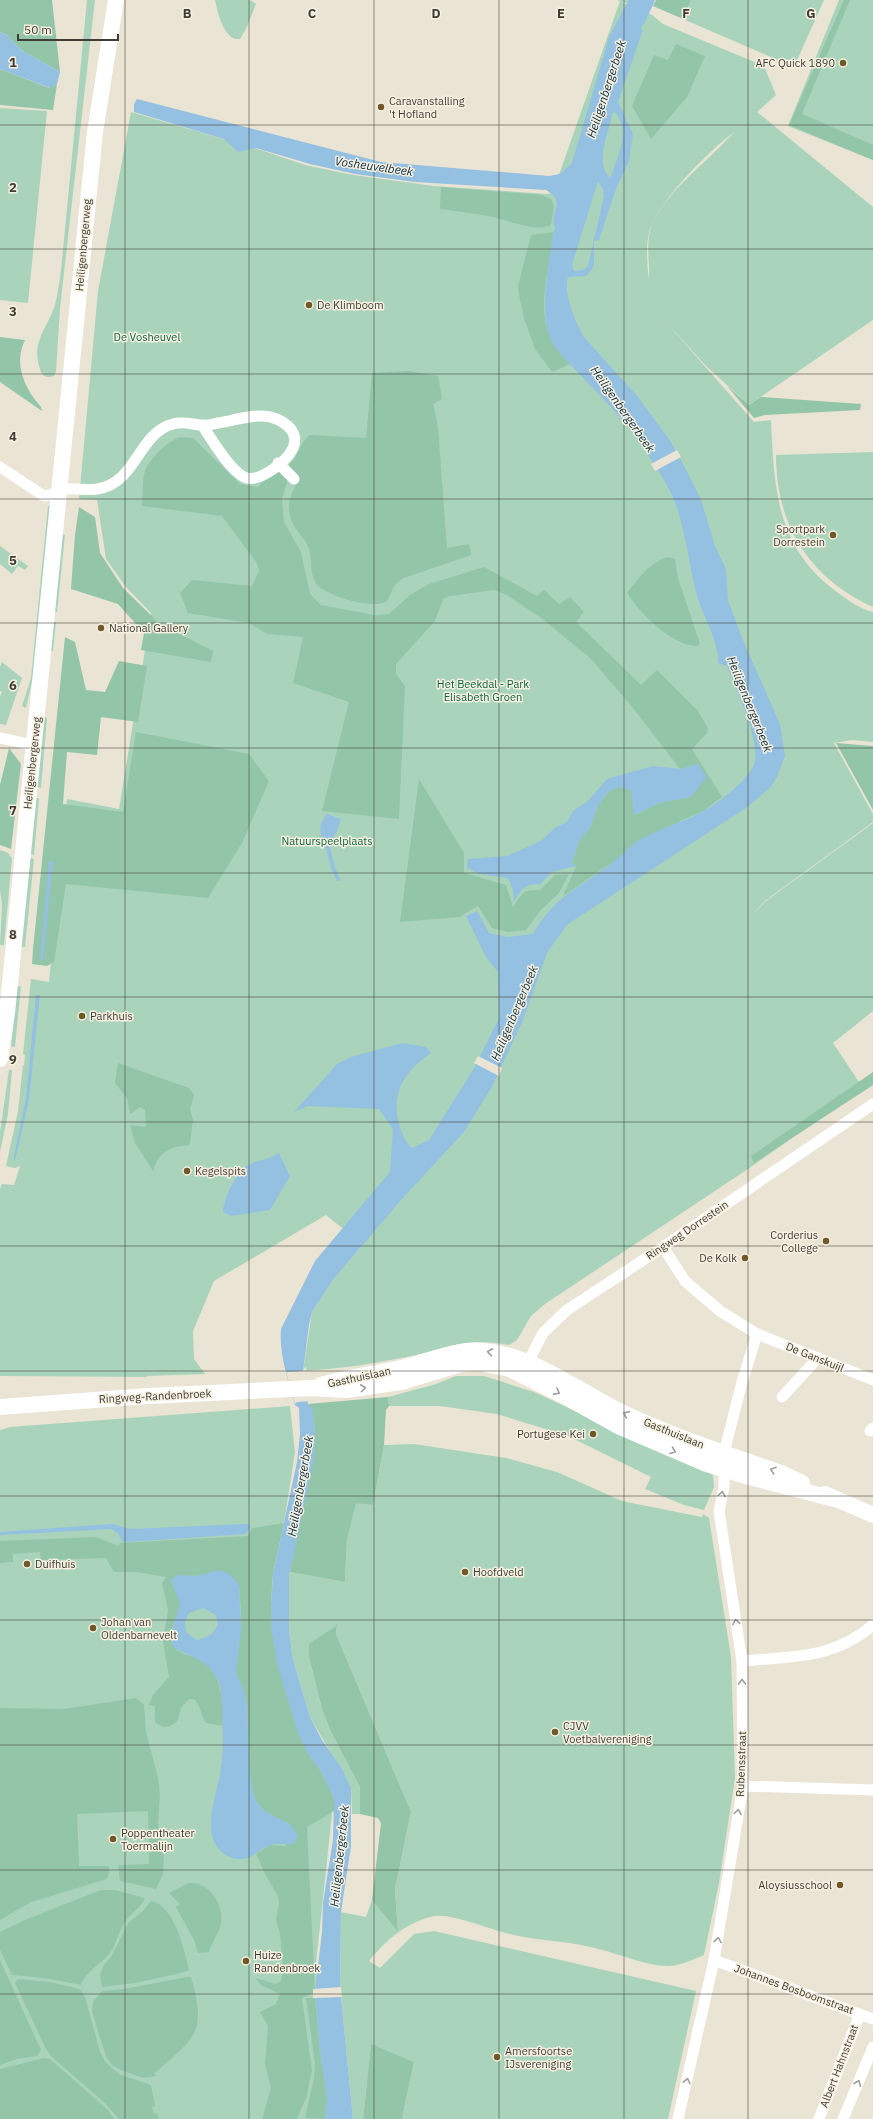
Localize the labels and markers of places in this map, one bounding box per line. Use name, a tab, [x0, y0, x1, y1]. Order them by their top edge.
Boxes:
place label: AFC Quick 1890	[755, 56, 835, 70]
marker: AFC Quick 1890	[838, 58, 848, 68]
place label: Caravanstalling 't Hofland	[389, 94, 465, 121]
marker: Caravanstalling 't Hofland	[376, 102, 386, 112]
place label: De Klimboom	[317, 298, 384, 312]
marker: De Klimboom	[304, 300, 314, 310]
place label: Sportpark Dorrestein	[773, 522, 825, 549]
marker: Sportpark Dorrestein	[828, 530, 838, 540]
place label: National Gallery	[109, 621, 189, 635]
marker: National Gallery	[96, 623, 106, 633]
place label: Parkhuis	[90, 1009, 133, 1023]
marker: Parkhuis	[77, 1011, 87, 1021]
place label: Kegelspits	[195, 1164, 246, 1178]
marker: Kegelspits	[182, 1166, 192, 1176]
place label: Corderius College	[770, 1228, 818, 1255]
marker: Corderius College	[821, 1236, 831, 1246]
place label: De Kolk	[699, 1251, 737, 1265]
marker: De Kolk	[740, 1253, 750, 1263]
place label: Portugese Kei	[517, 1427, 585, 1441]
marker: Portugese Kei	[588, 1429, 598, 1439]
place label: Duifhuis	[35, 1557, 76, 1571]
marker: Duifhuis	[22, 1559, 32, 1569]
place label: Hoofdveld	[473, 1565, 524, 1579]
marker: Hoofdveld	[460, 1567, 470, 1577]
place label: Johan van Oldenbarnevelt	[101, 1615, 177, 1642]
marker: Johan van Oldenbarnevelt	[88, 1623, 98, 1633]
place label: CJVV Voetbalvereniging	[563, 1719, 652, 1746]
marker: CJVV Voetbalvereniging	[550, 1727, 560, 1737]
place label: Poppentheater Toermalijn	[121, 1826, 195, 1853]
marker: Poppentheater Toermalijn	[108, 1834, 118, 1844]
place label: Aloysiusschool	[758, 1878, 832, 1892]
marker: Aloysiusschool	[835, 1880, 845, 1890]
place label: Huize Randenbroek	[254, 1948, 320, 1975]
marker: Huize Randenbroek	[241, 1956, 251, 1966]
place label: Amersfoortse IJsvereniging	[505, 2044, 572, 2071]
marker: Amersfoortse IJsvereniging	[492, 2052, 502, 2062]

